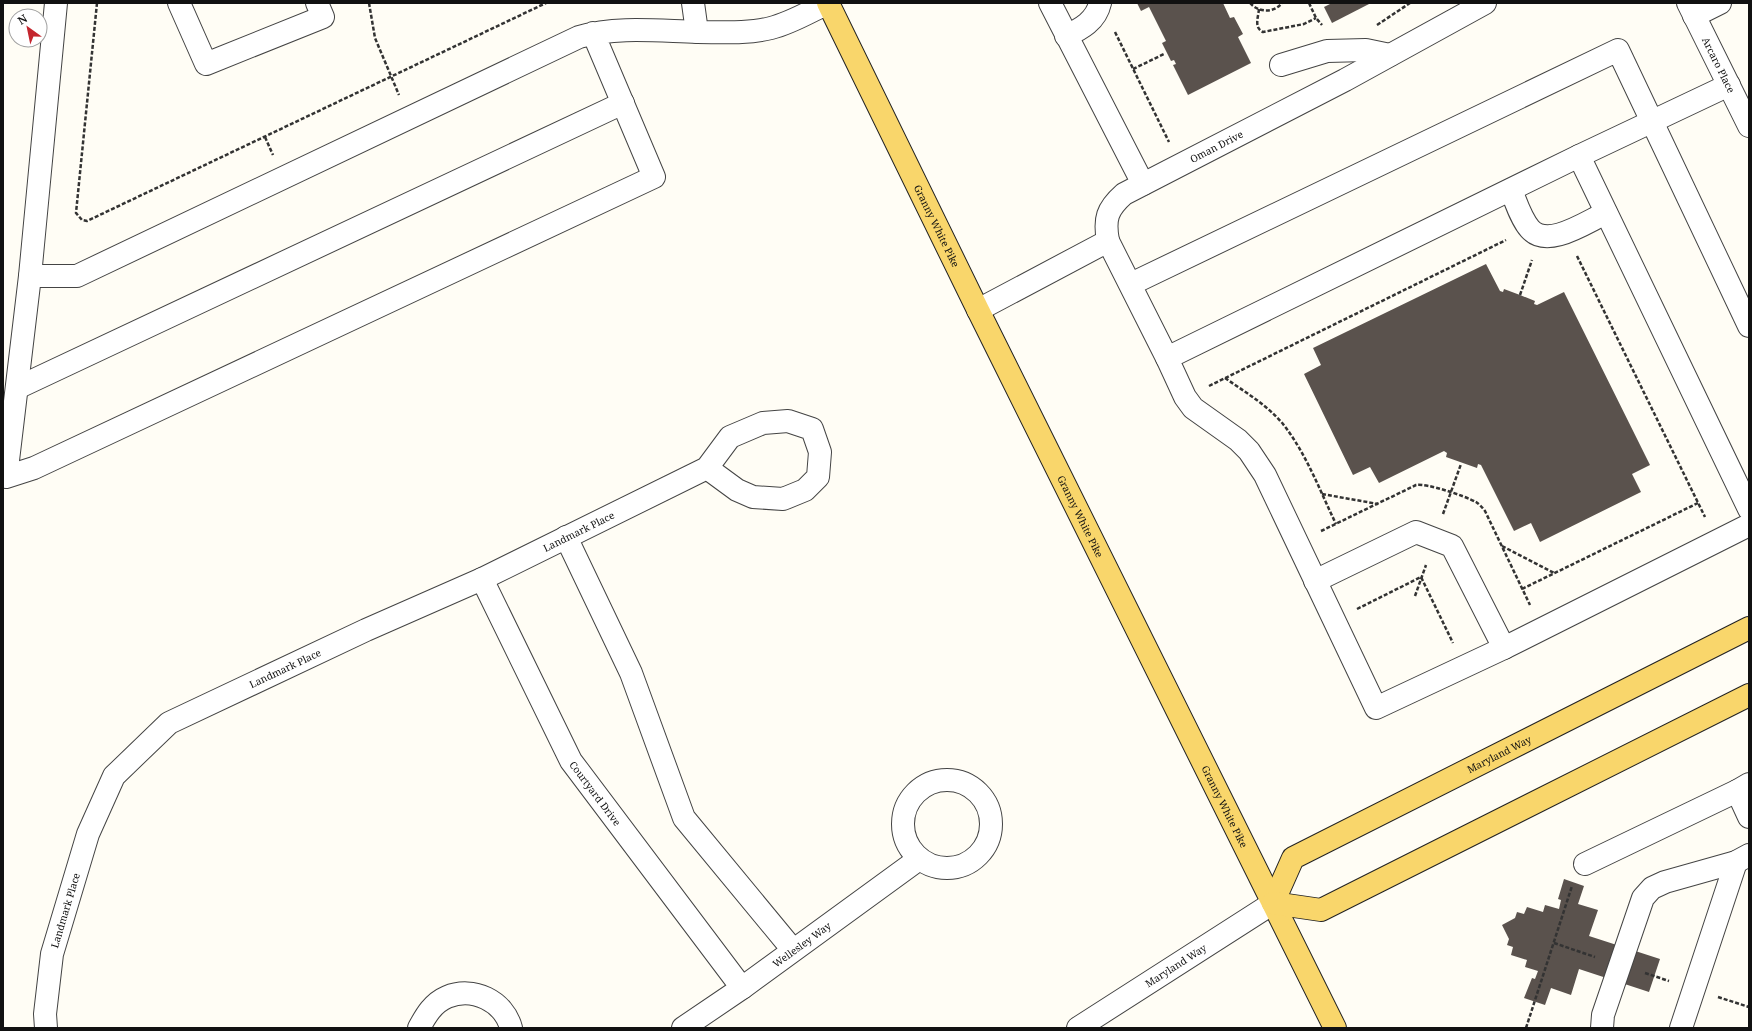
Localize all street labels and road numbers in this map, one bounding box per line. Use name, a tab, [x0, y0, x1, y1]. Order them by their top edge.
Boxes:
street label: Arcaro Place	[1699, 35, 1738, 95]
street label: Oman Drive	[1187, 127, 1245, 166]
street label: Granny White Pike	[911, 182, 963, 269]
street label: Granny White Pike	[1054, 473, 1107, 560]
street label: Landmark Place	[541, 508, 617, 555]
street label: Landmark Place	[247, 645, 323, 691]
street label: Maryland Way	[1465, 732, 1534, 776]
street label: Courtyard Drive	[566, 758, 624, 828]
street label: Granny White Pike	[1198, 763, 1251, 850]
street label: Landmark Place	[47, 871, 83, 950]
street label: Wellesley Way	[770, 918, 834, 971]
street label: Maryland Way	[1142, 940, 1209, 990]

